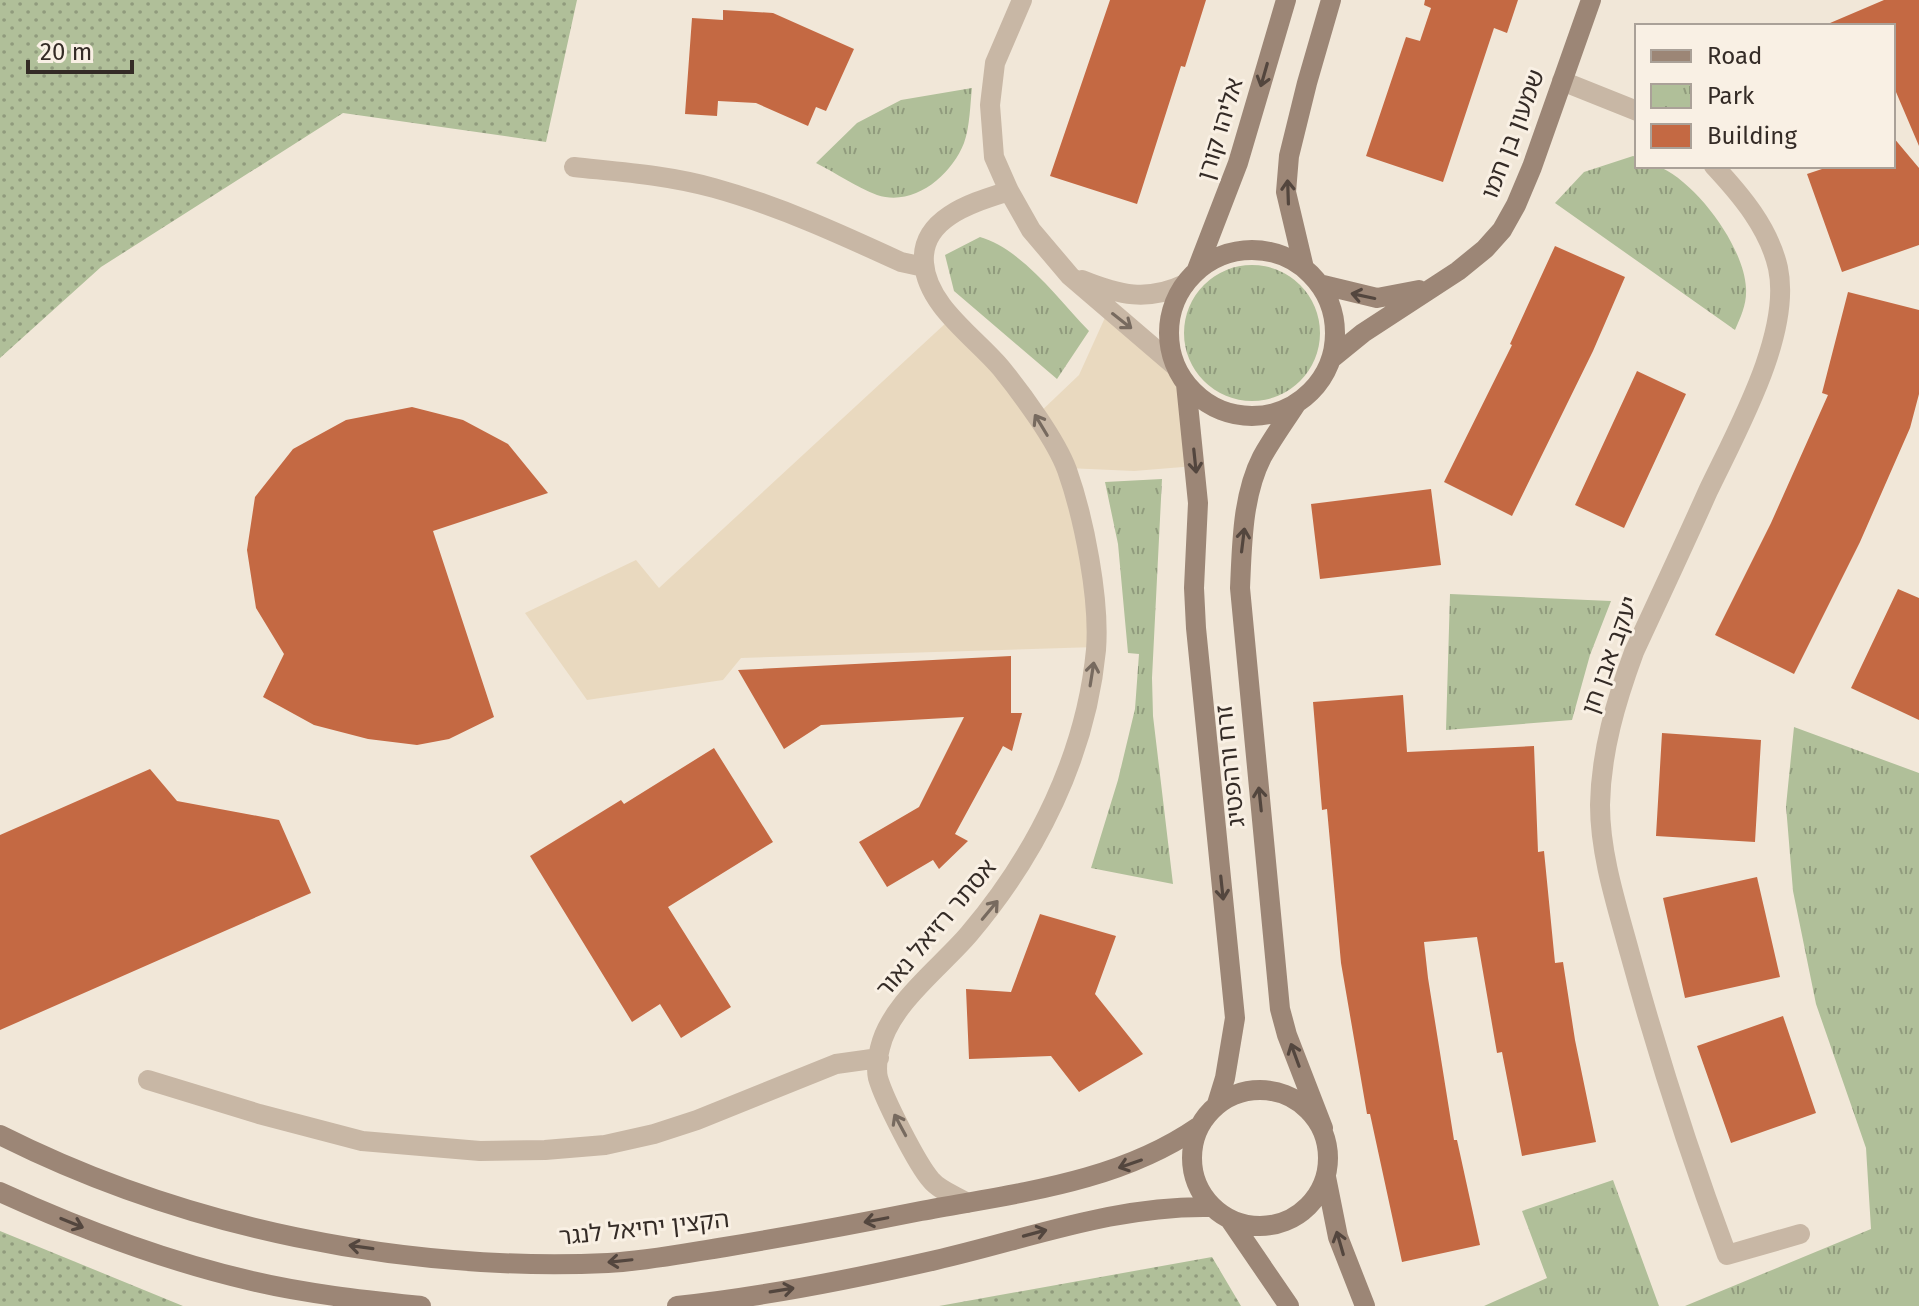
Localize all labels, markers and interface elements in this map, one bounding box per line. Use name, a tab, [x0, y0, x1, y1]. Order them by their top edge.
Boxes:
scale bar	[28, 24, 132, 74]
legend	[1635, 24, 1895, 168]
text: 20 m	[40, 38, 92, 66]
text: Road	[1707, 42, 1762, 70]
one-way arrow	[1256, 61, 1271, 87]
street label: שמעון בן חמו	[1476, 65, 1550, 203]
street label: אליהו קורן	[1191, 75, 1249, 183]
text: Park	[1707, 82, 1755, 110]
text: Building	[1707, 122, 1797, 150]
one-way arrow	[1280, 179, 1295, 206]
one-way arrow	[1351, 287, 1376, 302]
one-way arrow	[1111, 313, 1132, 330]
one-way arrow	[1032, 414, 1048, 437]
one-way arrow	[1187, 447, 1202, 474]
one-way arrow	[1236, 527, 1251, 554]
street label: יעקב אבן חן	[1576, 592, 1644, 718]
one-way arrow	[1085, 662, 1100, 687]
street label: זרח ורהפטיג	[1210, 703, 1250, 829]
one-way arrow	[1252, 786, 1267, 813]
street label: אסתר רזיאל נאור	[870, 853, 1002, 1003]
one-way arrow	[1215, 874, 1230, 901]
one-way arrow	[981, 900, 999, 920]
one-way arrow	[1287, 1044, 1301, 1068]
one-way arrow	[892, 1114, 908, 1137]
one-way arrow	[1118, 1157, 1143, 1172]
street label: הקצין יחיאל לנגר	[557, 1205, 731, 1251]
one-way arrow	[864, 1213, 890, 1228]
one-way arrow	[59, 1216, 84, 1231]
one-way arrow	[1022, 1224, 1048, 1239]
one-way arrow	[1332, 1231, 1347, 1257]
one-way arrow	[349, 1239, 374, 1254]
one-way arrow	[607, 1254, 634, 1269]
one-way arrow	[768, 1281, 794, 1296]

